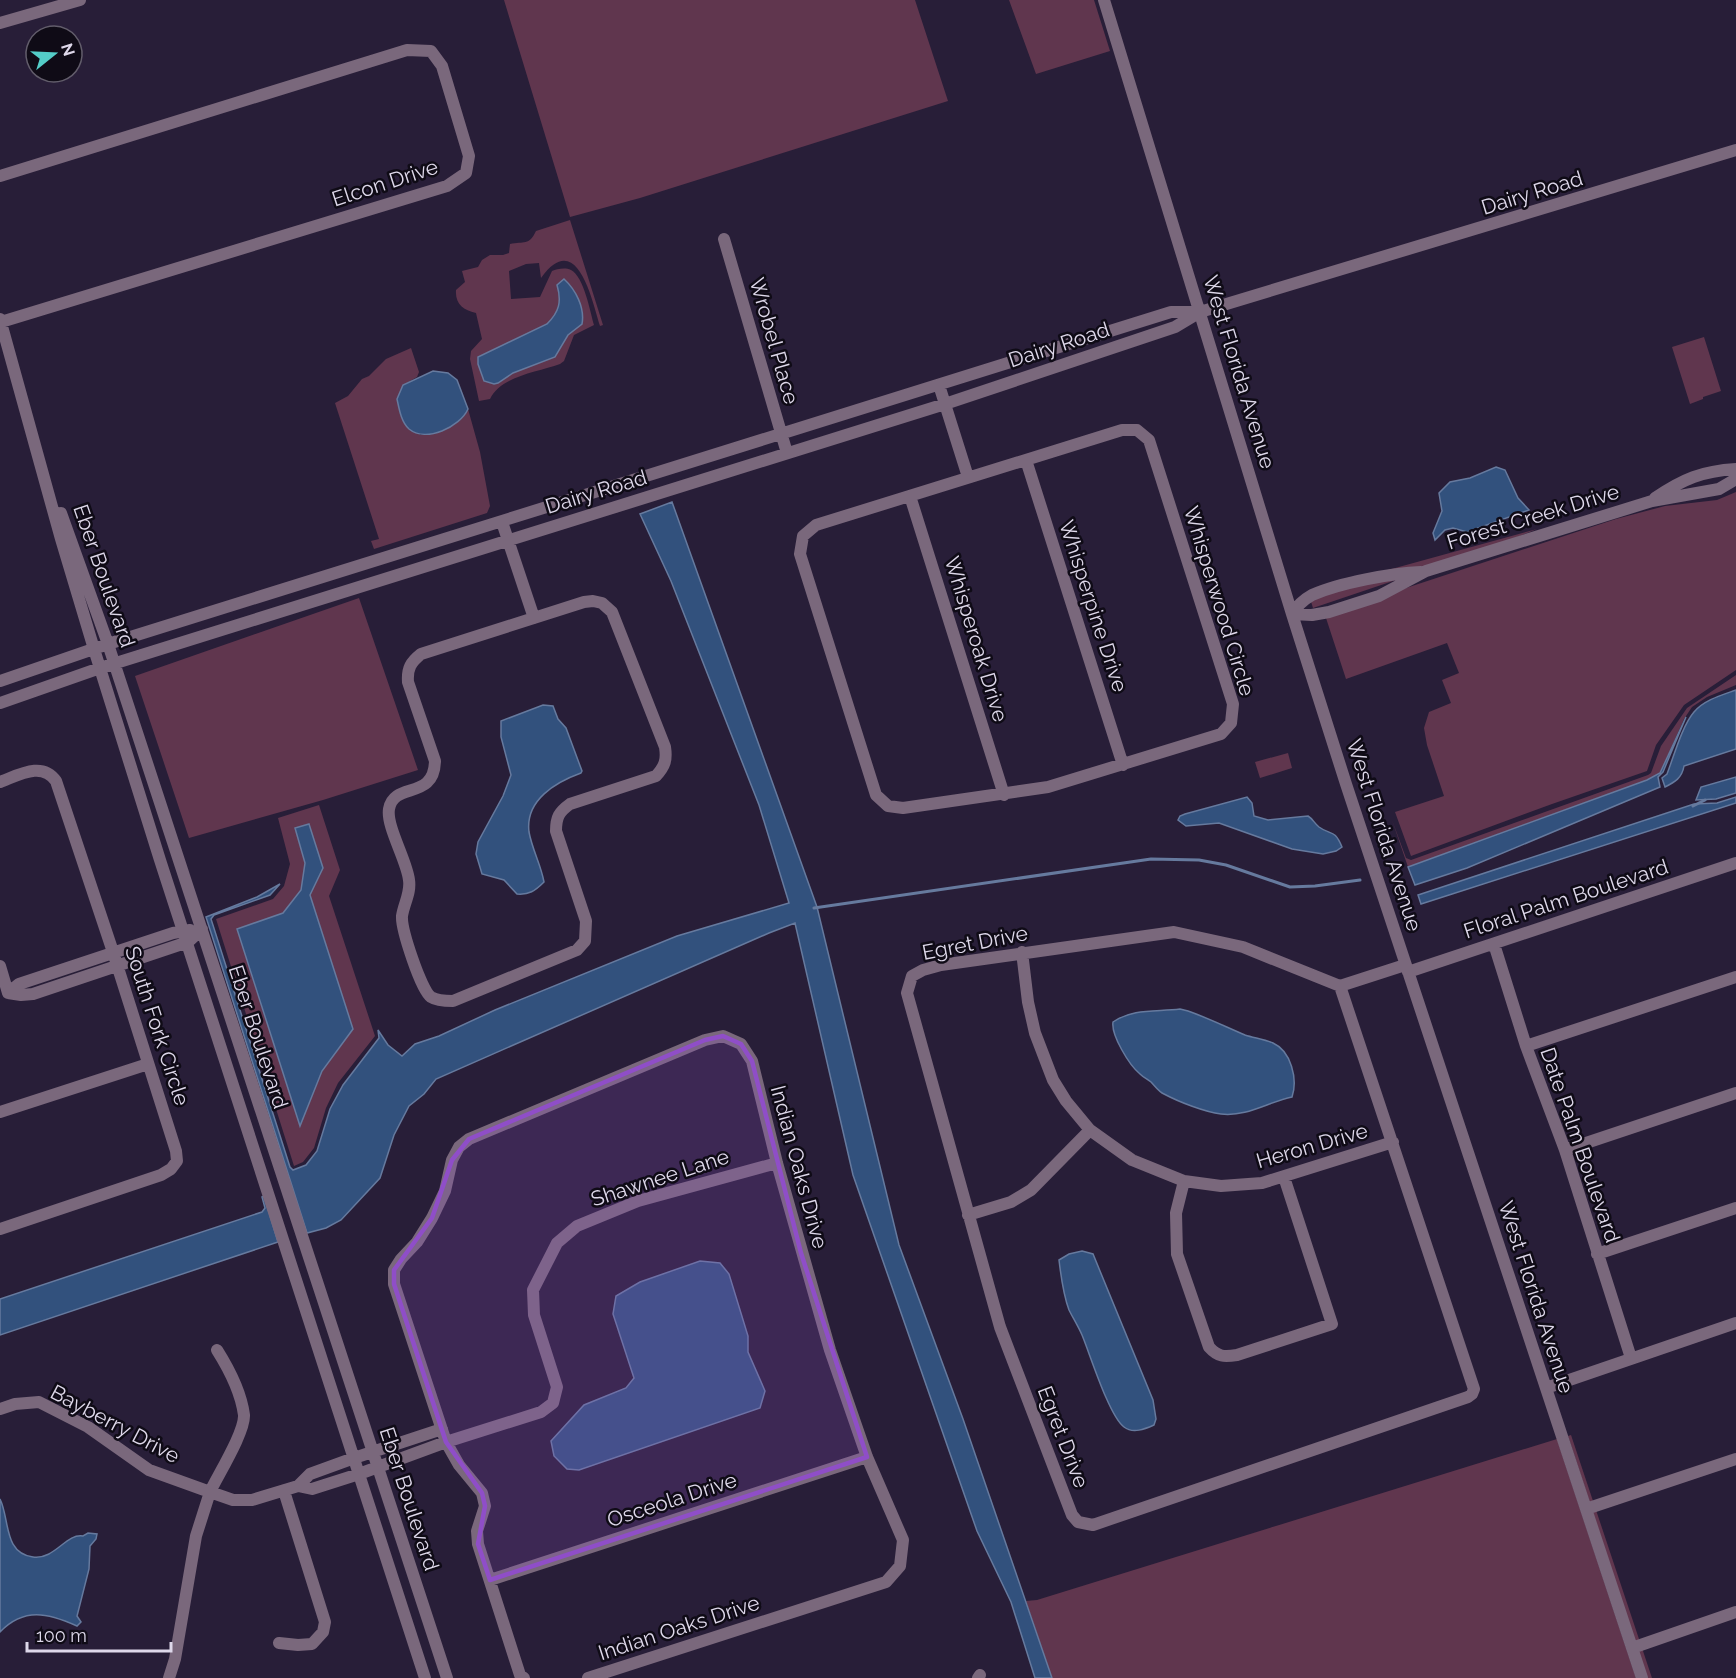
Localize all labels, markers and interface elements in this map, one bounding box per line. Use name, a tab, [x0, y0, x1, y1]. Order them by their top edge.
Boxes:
north arrow	[24, 24, 84, 84]
text: N	[57, 41, 79, 58]
street label: Elcon Drive	[329, 154, 441, 211]
street label: Dairy Road	[1478, 165, 1586, 220]
street label: West Florida Avenue	[1198, 272, 1281, 472]
street label: Wrobel Place	[745, 275, 804, 407]
street label: Dairy Road	[1005, 316, 1113, 373]
street label: Dairy Road	[542, 464, 650, 519]
street label: Forest Creek Drive	[1444, 478, 1622, 555]
street label: Eber Boulevard	[68, 501, 141, 651]
street label: Whisperwood Circle	[1179, 503, 1260, 699]
street label: Whisperpine Drive	[1054, 517, 1133, 695]
street label: Whisperoak Drive	[939, 553, 1014, 725]
street label: West Florida Avenue	[1342, 735, 1427, 934]
street label: Floral Palm Boulevard	[1460, 854, 1671, 943]
street label: Egret Drive	[920, 920, 1030, 965]
street label: South Fork Circle	[120, 943, 195, 1109]
street label: Eber Boulevard	[223, 962, 293, 1112]
street label: Date Palm Boulevard	[1535, 1044, 1626, 1246]
street label: Indian Oaks Drive	[766, 1082, 833, 1251]
street label: Heron Drive	[1253, 1118, 1371, 1173]
street label: Shawnee Lane	[588, 1143, 732, 1212]
street label: West Florida Avenue	[1494, 1197, 1579, 1396]
street label: Bayberry Drive	[46, 1379, 184, 1468]
street label: Egret Drive	[1033, 1382, 1094, 1491]
street label: Eber Boulevard	[374, 1424, 444, 1574]
street label: Osceola Drive	[604, 1467, 740, 1532]
street label: Indian Oaks Drive	[595, 1590, 763, 1665]
scale bar	[27, 1615, 171, 1653]
text: 100 m	[36, 1625, 87, 1646]

